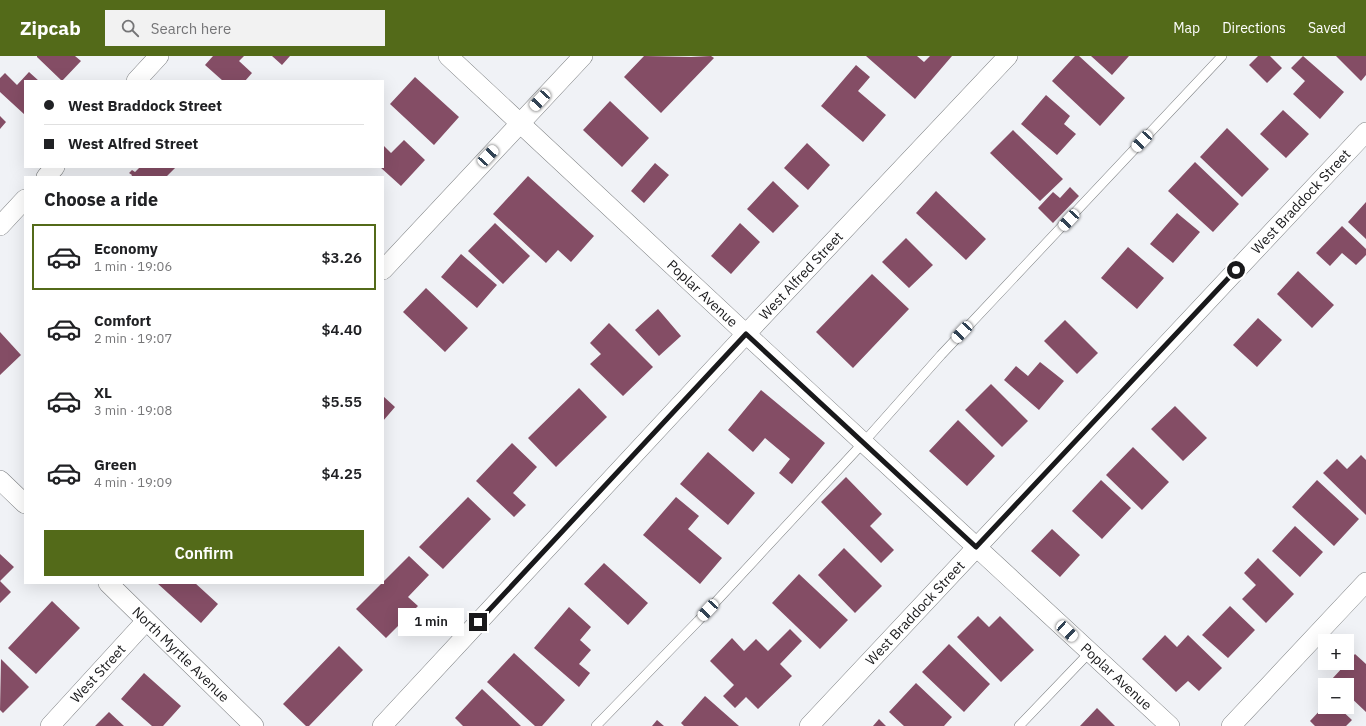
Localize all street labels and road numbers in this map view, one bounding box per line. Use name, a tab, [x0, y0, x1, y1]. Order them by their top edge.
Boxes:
street label: West Braddock Street	[1247, 145, 1354, 258]
street label: West Alfred Street	[755, 228, 847, 324]
street label: Poplar Avenue	[663, 256, 742, 331]
street label: West Braddock Street	[862, 557, 968, 669]
street label: North Myrtle Avenue	[128, 603, 234, 706]
street label: Poplar Avenue	[1077, 639, 1156, 714]
street label: West Street	[67, 640, 129, 707]

